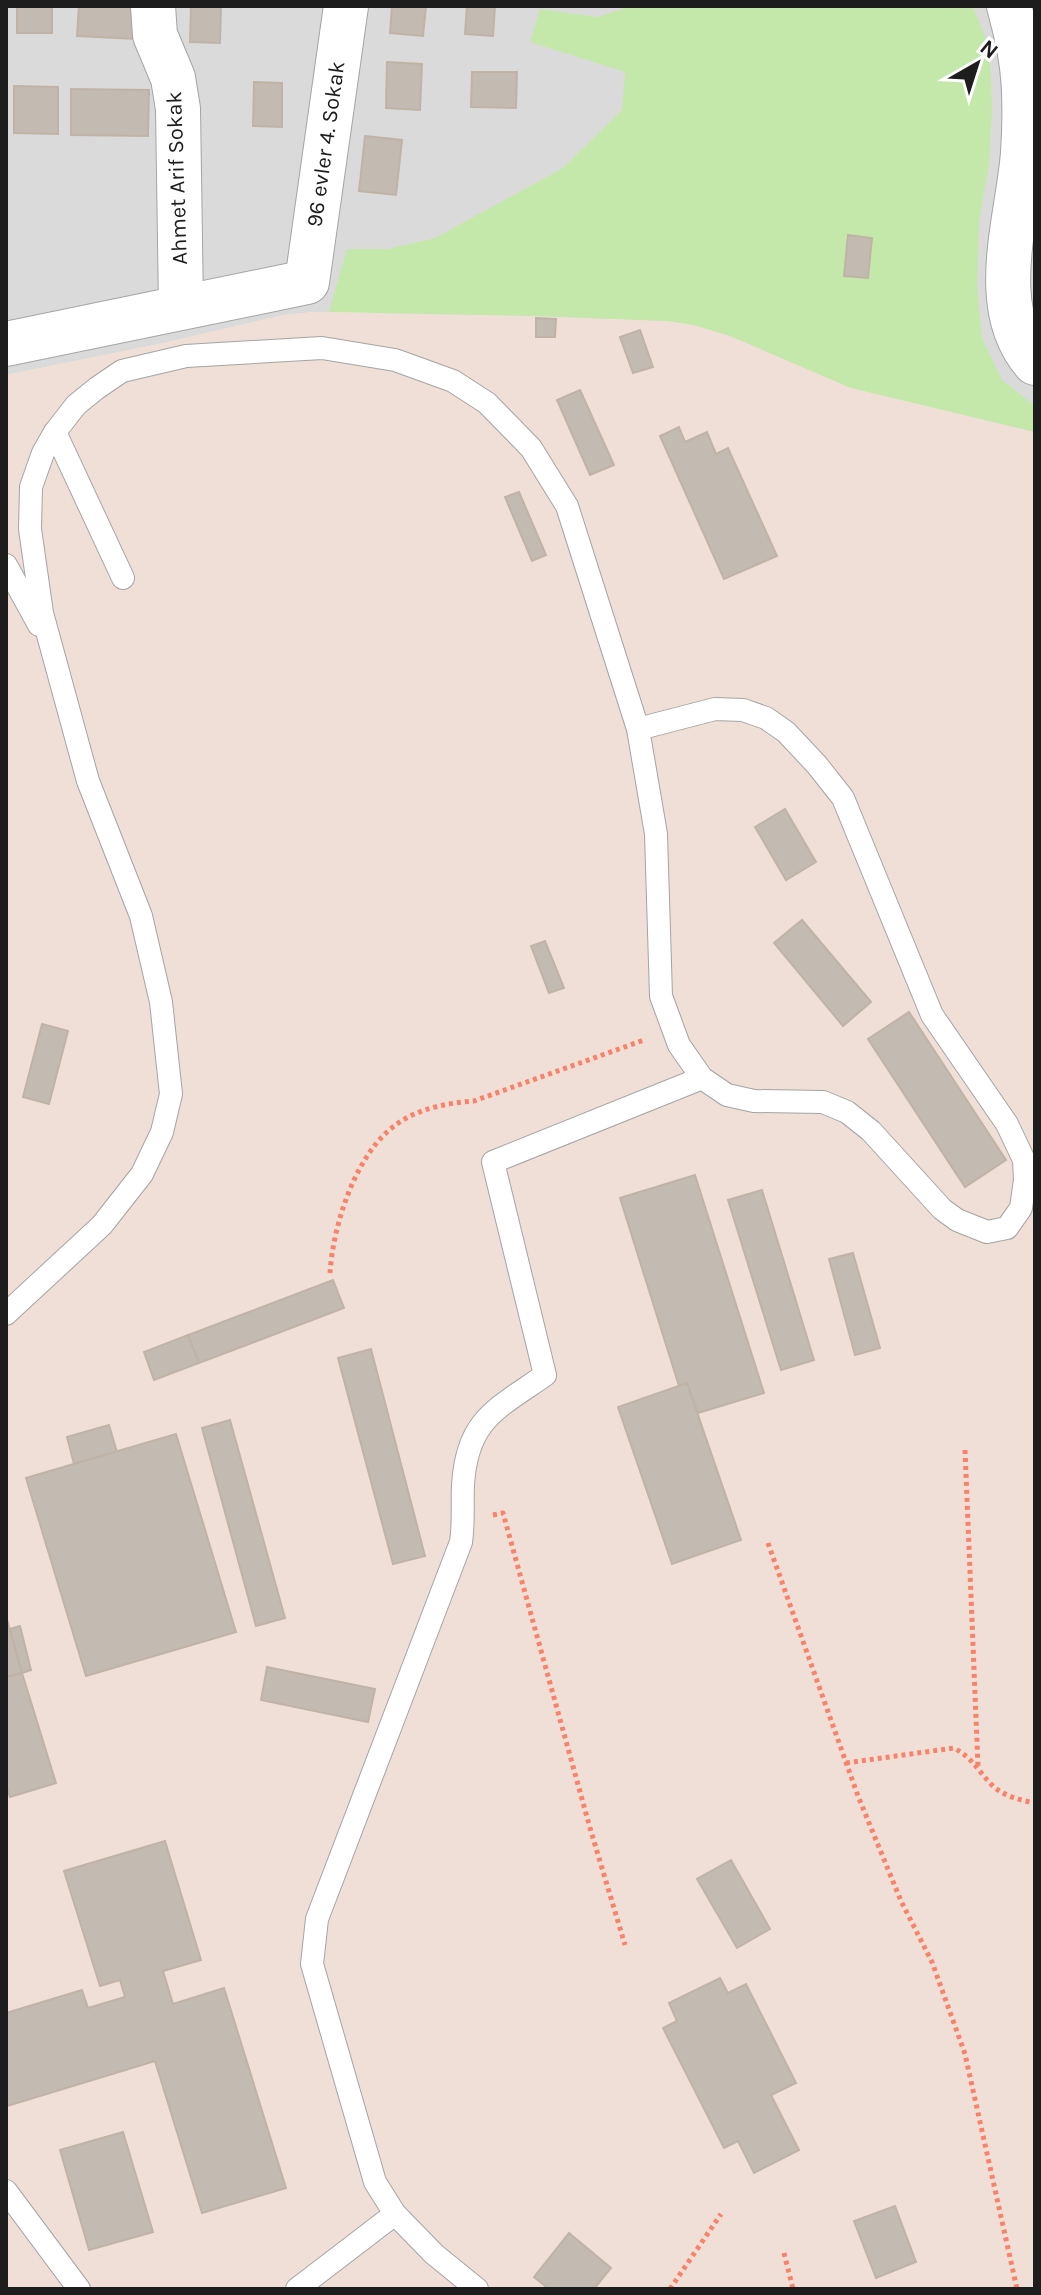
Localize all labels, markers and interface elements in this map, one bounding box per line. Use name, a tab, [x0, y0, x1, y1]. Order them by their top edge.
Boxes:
north arrow	[937, 24, 1017, 104]
text: N	[975, 34, 1003, 64]
street label: 96 evler 4. Sokak	[301, 59, 351, 229]
street label: Ahmet Arif Sokak	[161, 91, 193, 265]

